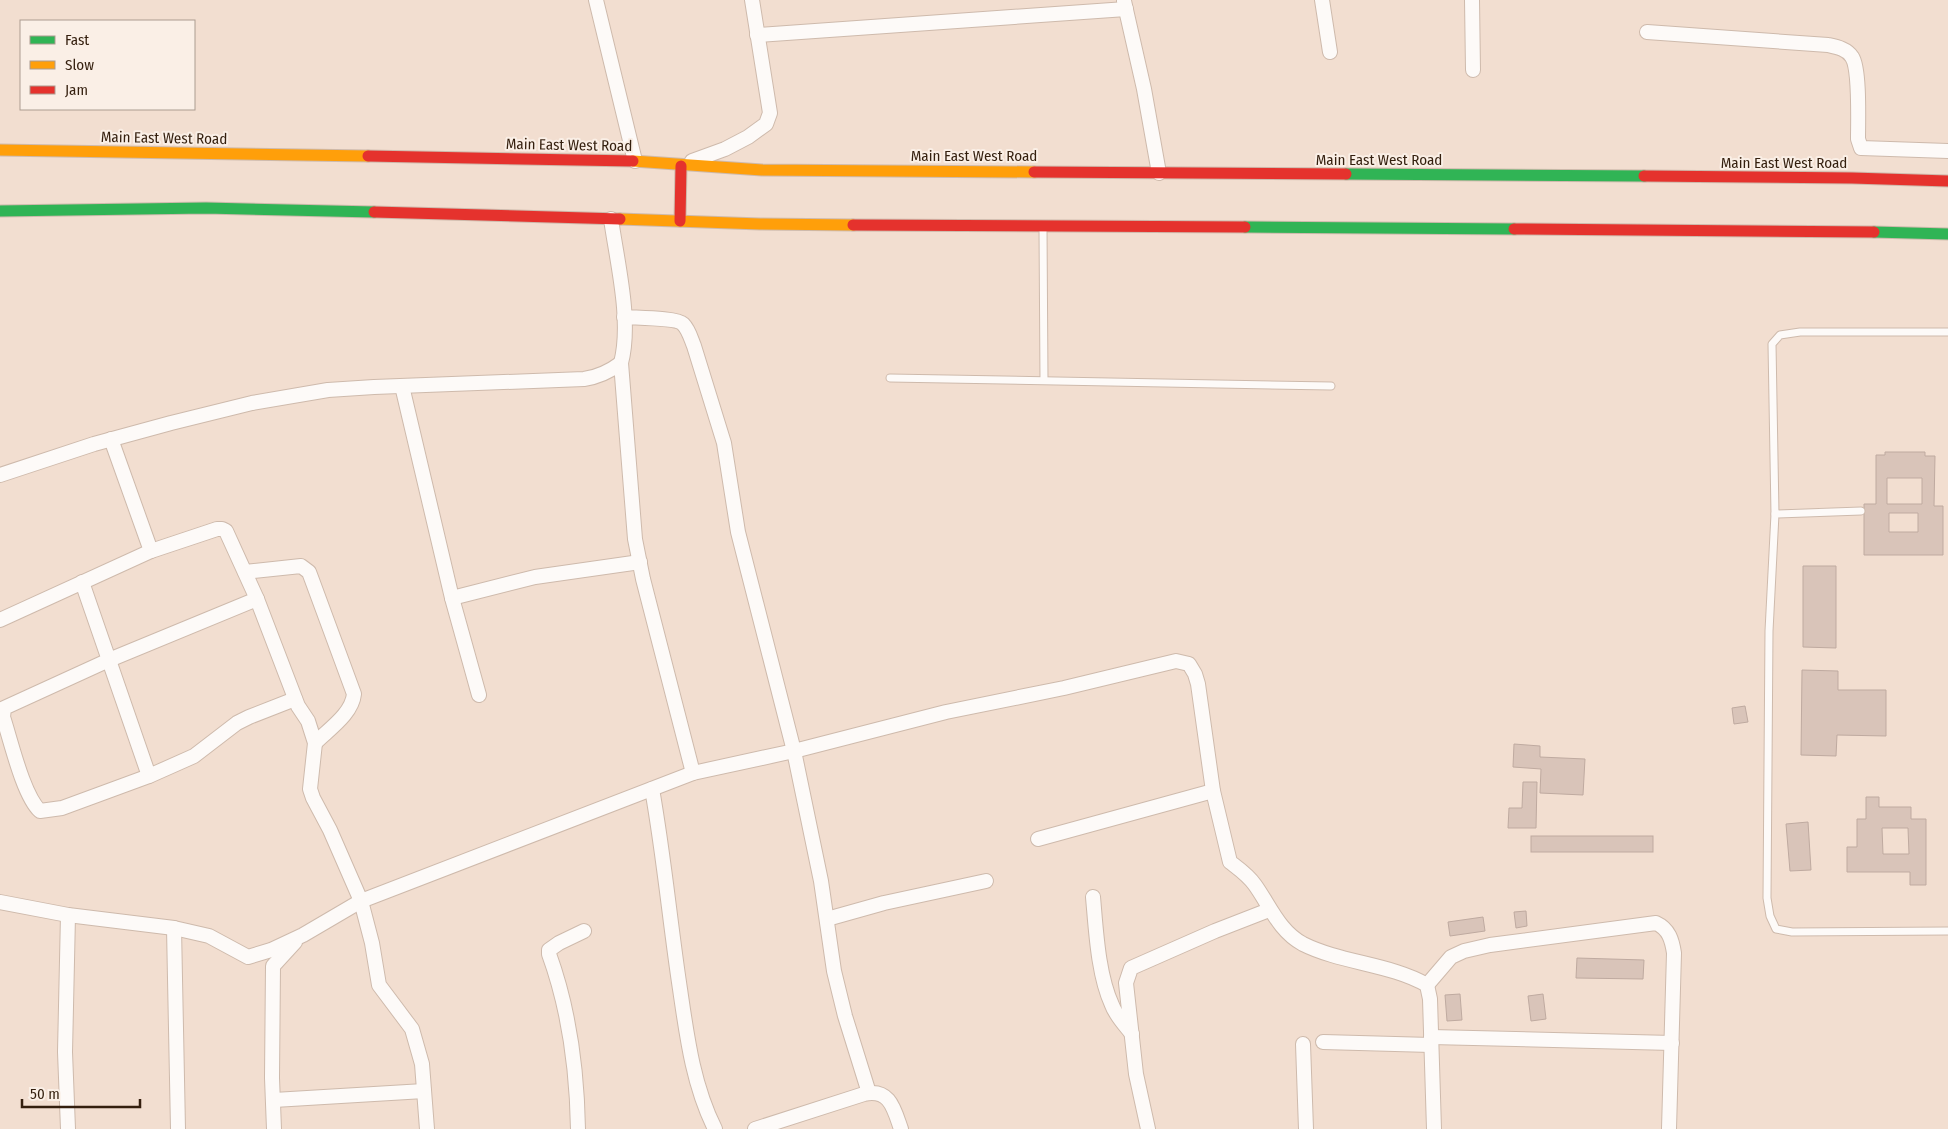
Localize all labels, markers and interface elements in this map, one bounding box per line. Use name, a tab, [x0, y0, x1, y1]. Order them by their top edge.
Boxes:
legend	[20, 20, 195, 110]
text: Fast	[65, 31, 89, 49]
text: Slow	[65, 56, 94, 74]
text: Jam	[65, 81, 88, 99]
street label: Main East West Road	[101, 128, 227, 148]
street label: Main East West Road	[506, 135, 632, 155]
street label: Main East West Road	[911, 147, 1037, 165]
street label: Main East West Road	[1316, 151, 1442, 169]
street label: Main East West Road	[1721, 154, 1847, 172]
scale bar	[22, 1076, 140, 1108]
text: 50 m	[30, 1085, 60, 1103]

